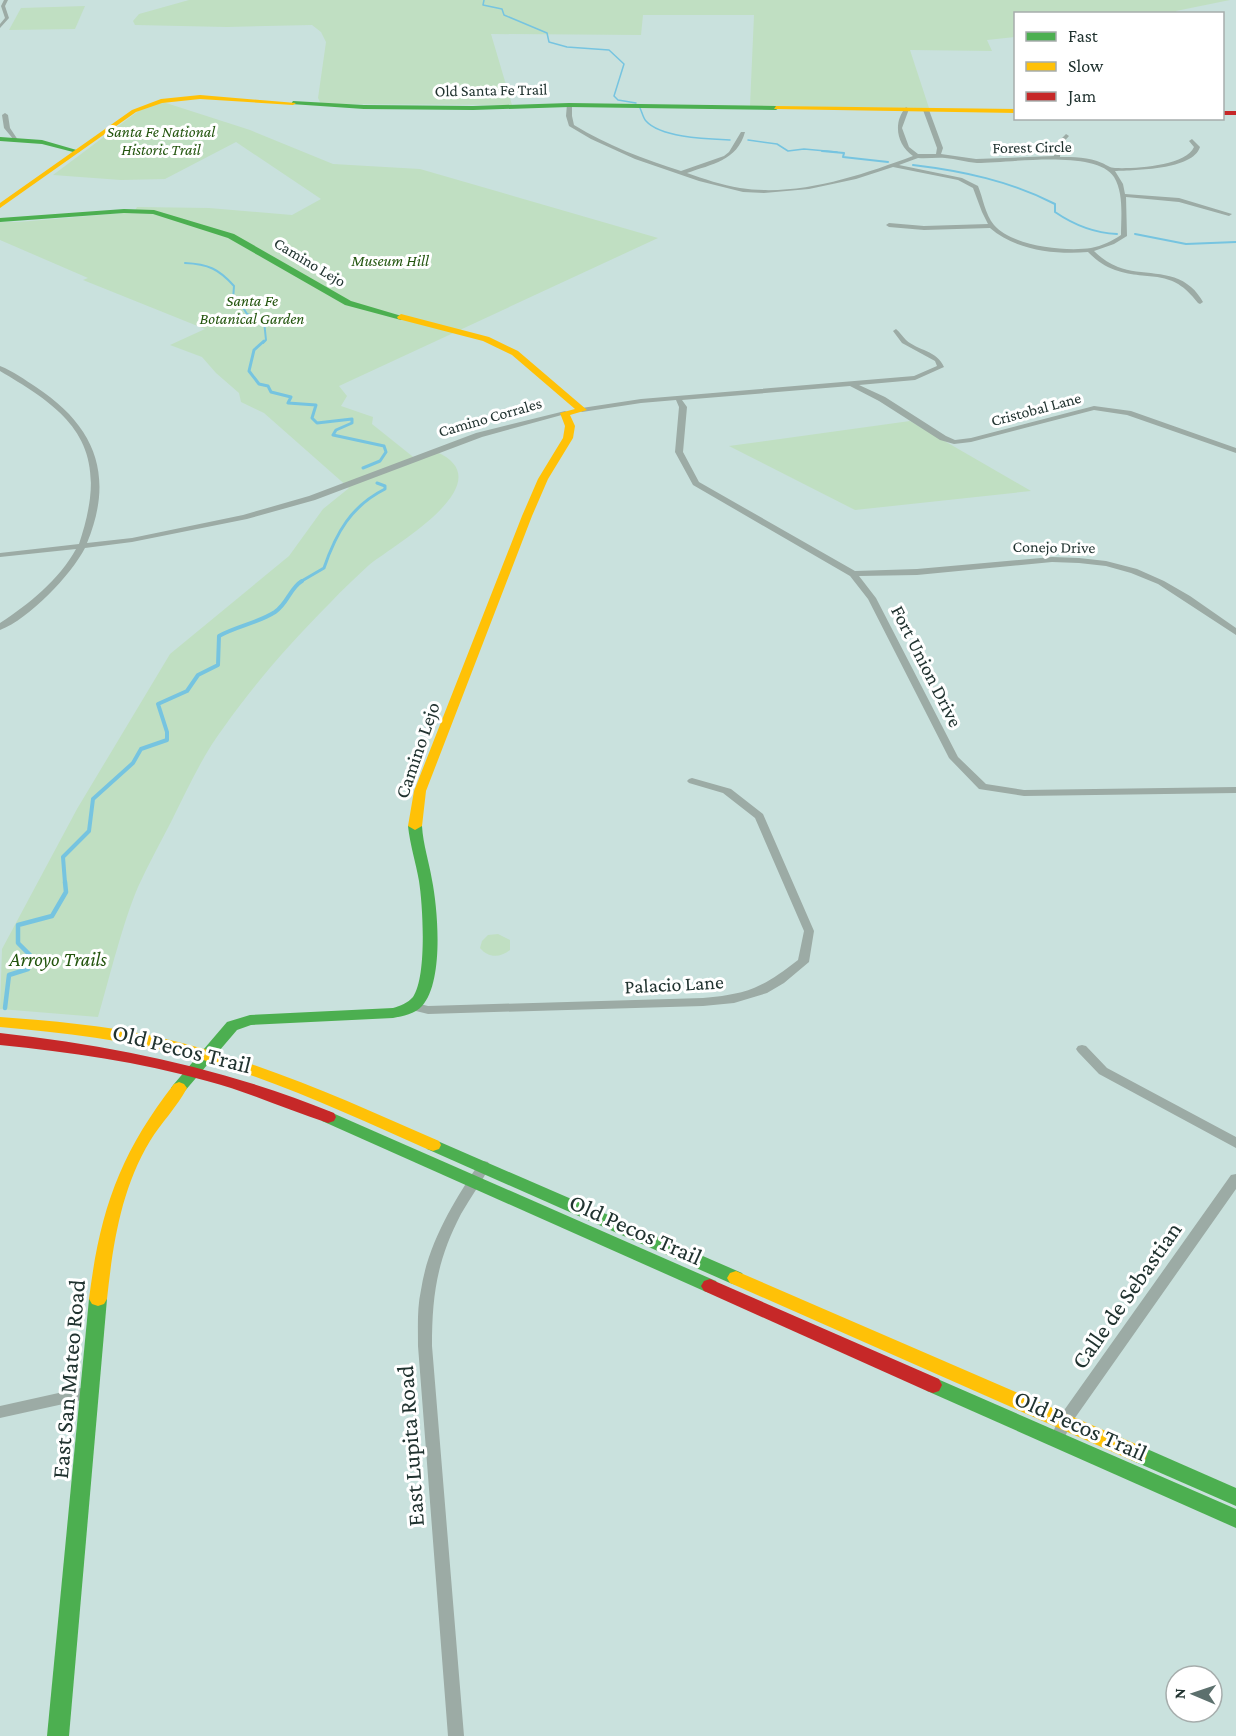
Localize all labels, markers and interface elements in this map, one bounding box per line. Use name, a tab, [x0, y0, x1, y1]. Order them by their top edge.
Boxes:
legend	[1014, 12, 1224, 120]
text: Fast	[1068, 26, 1099, 46]
text: Slow	[1068, 56, 1104, 76]
street label: Old Santa Fe Trail	[434, 81, 548, 99]
text: Jam	[1066, 86, 1097, 106]
park label: Santa Fe National Historic Trail	[107, 123, 216, 158]
street label: Forest Circle	[992, 138, 1072, 156]
street label: Camino Lejo	[271, 234, 349, 291]
park label: Museum Hill	[350, 252, 430, 269]
park label: Santa Fe Botanical Garden	[200, 292, 304, 327]
street label: Cristobal Lane	[989, 389, 1083, 429]
street label: Camino Corrales	[436, 394, 544, 440]
street label: Conejo Drive	[1013, 538, 1095, 557]
street label: Fort Union Drive	[887, 601, 967, 731]
street label: Camino Lejo	[390, 699, 445, 801]
park label: Arroyo Trails	[8, 948, 107, 971]
street label: Palacio Lane	[624, 970, 724, 998]
street label: Old Pecos Trail	[110, 1018, 254, 1078]
street label: Old Pecos Trail	[566, 1188, 706, 1270]
street label: Calle de Sebastian	[1065, 1216, 1187, 1374]
street label: East San Mateo Road	[46, 1278, 90, 1480]
street label: East Lupita Road	[391, 1364, 429, 1528]
street label: Old Pecos Trail	[1011, 1384, 1151, 1466]
north arrow	[1164, 1664, 1224, 1724]
text: N	[1171, 1688, 1188, 1699]

